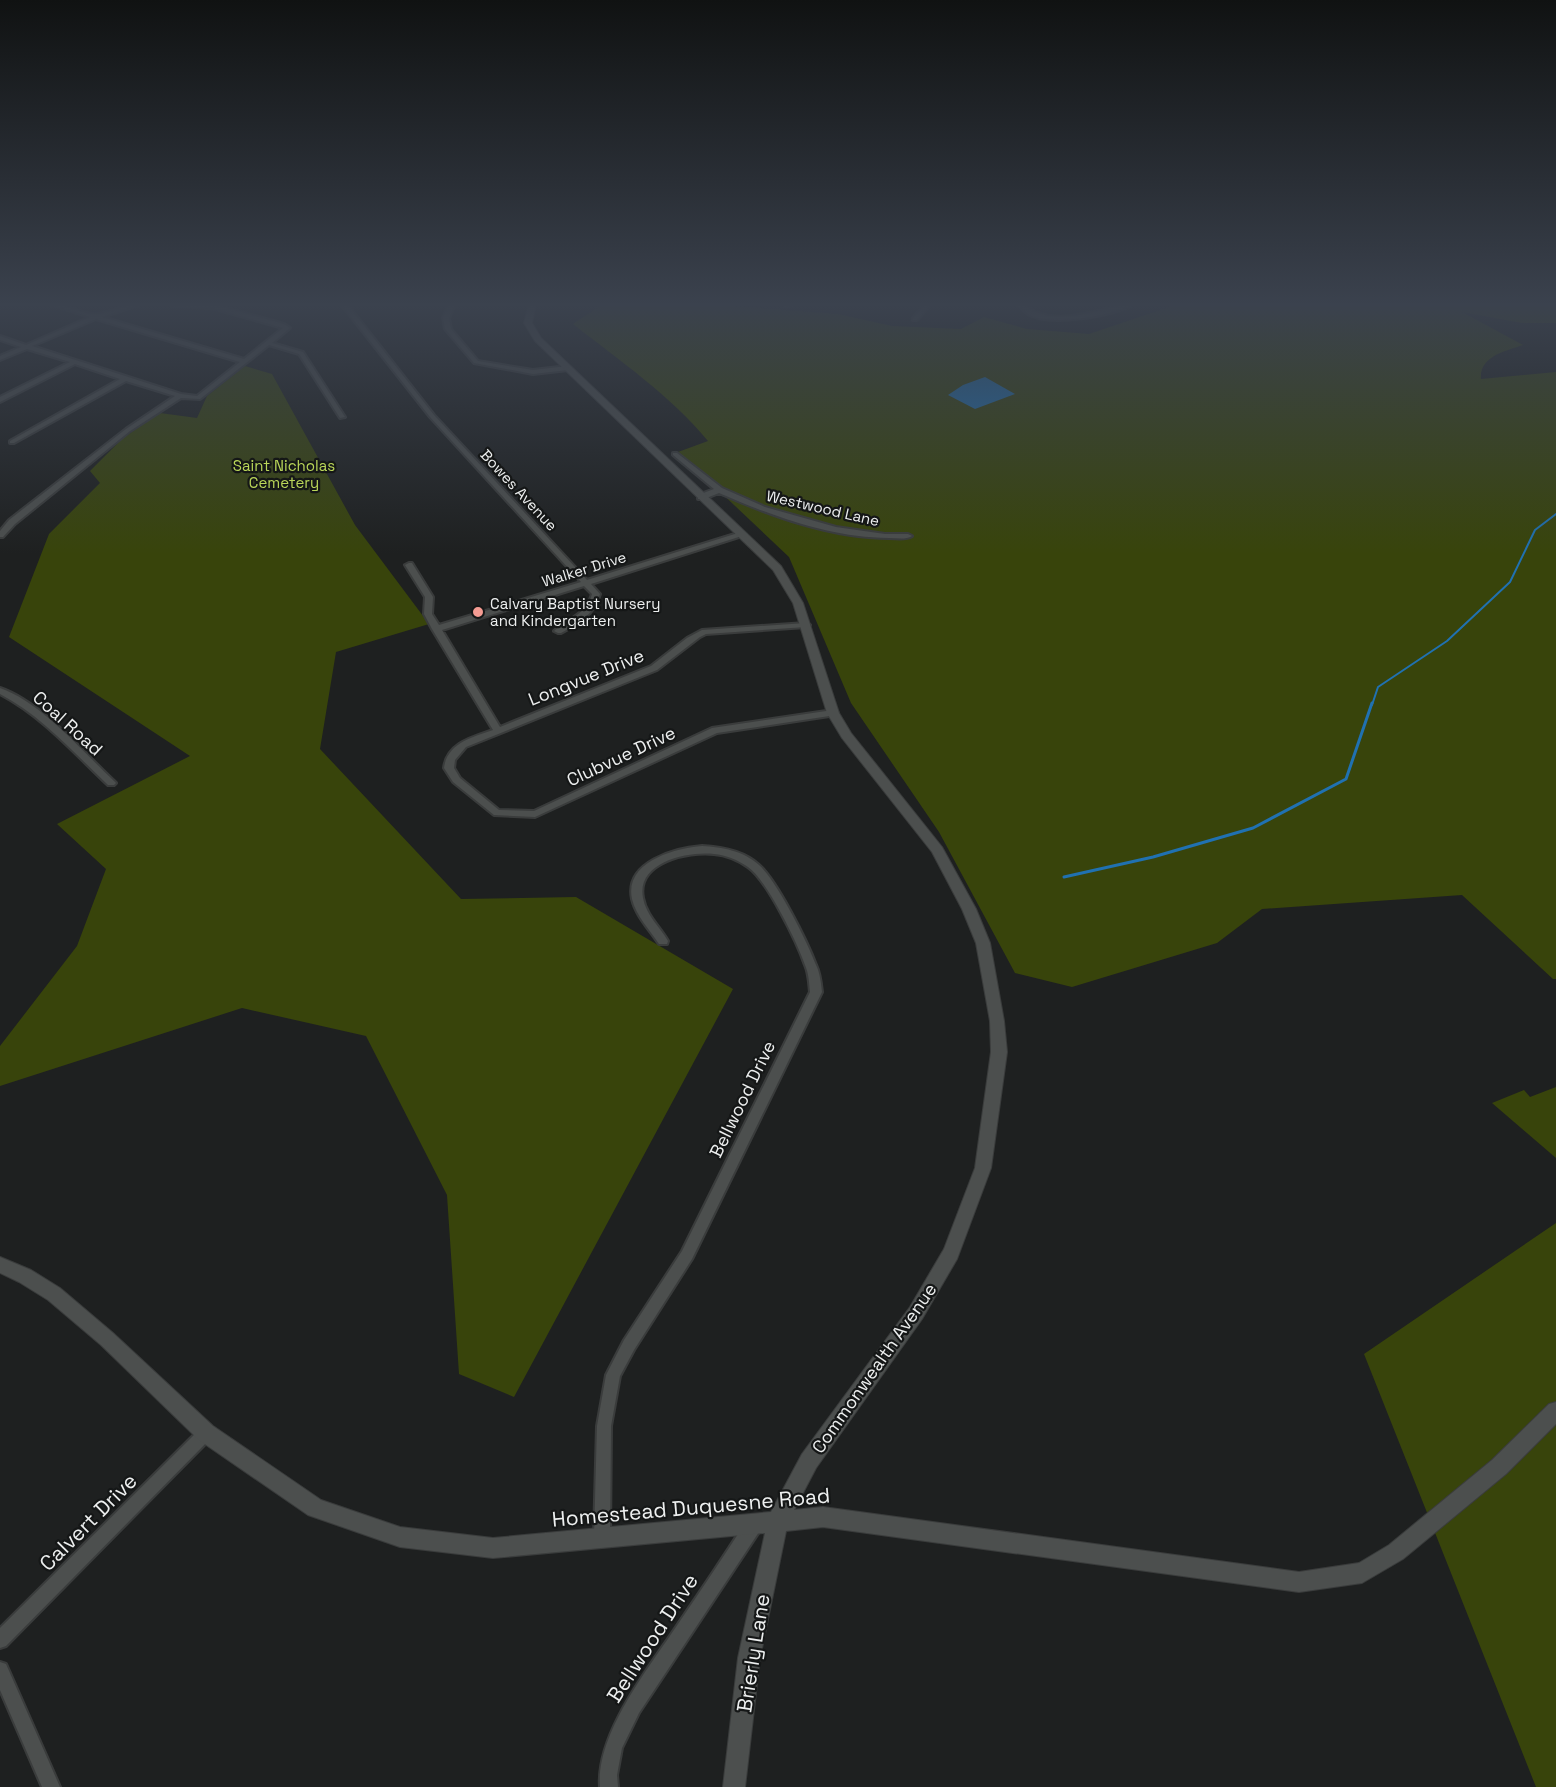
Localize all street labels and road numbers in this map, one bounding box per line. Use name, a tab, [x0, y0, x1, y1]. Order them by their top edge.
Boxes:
street label: Bowes Avenue	[476, 445, 562, 535]
street label: Westwood Lane	[765, 486, 881, 530]
street label: Walker Drive	[539, 547, 629, 591]
street label: Longvue Drive	[525, 643, 647, 711]
street label: Coal Road	[28, 686, 108, 760]
street label: Clubvue Drive	[563, 721, 679, 791]
street label: Bellwood Drive	[704, 1037, 780, 1161]
street label: Commonwealth Avenue	[806, 1278, 942, 1458]
street label: Calvert Drive	[33, 1467, 143, 1577]
street label: Homestead Duquesne Road	[551, 1481, 831, 1533]
street label: Bellwood Drive	[600, 1568, 704, 1708]
street label: Brierly Lane	[730, 1592, 776, 1714]

